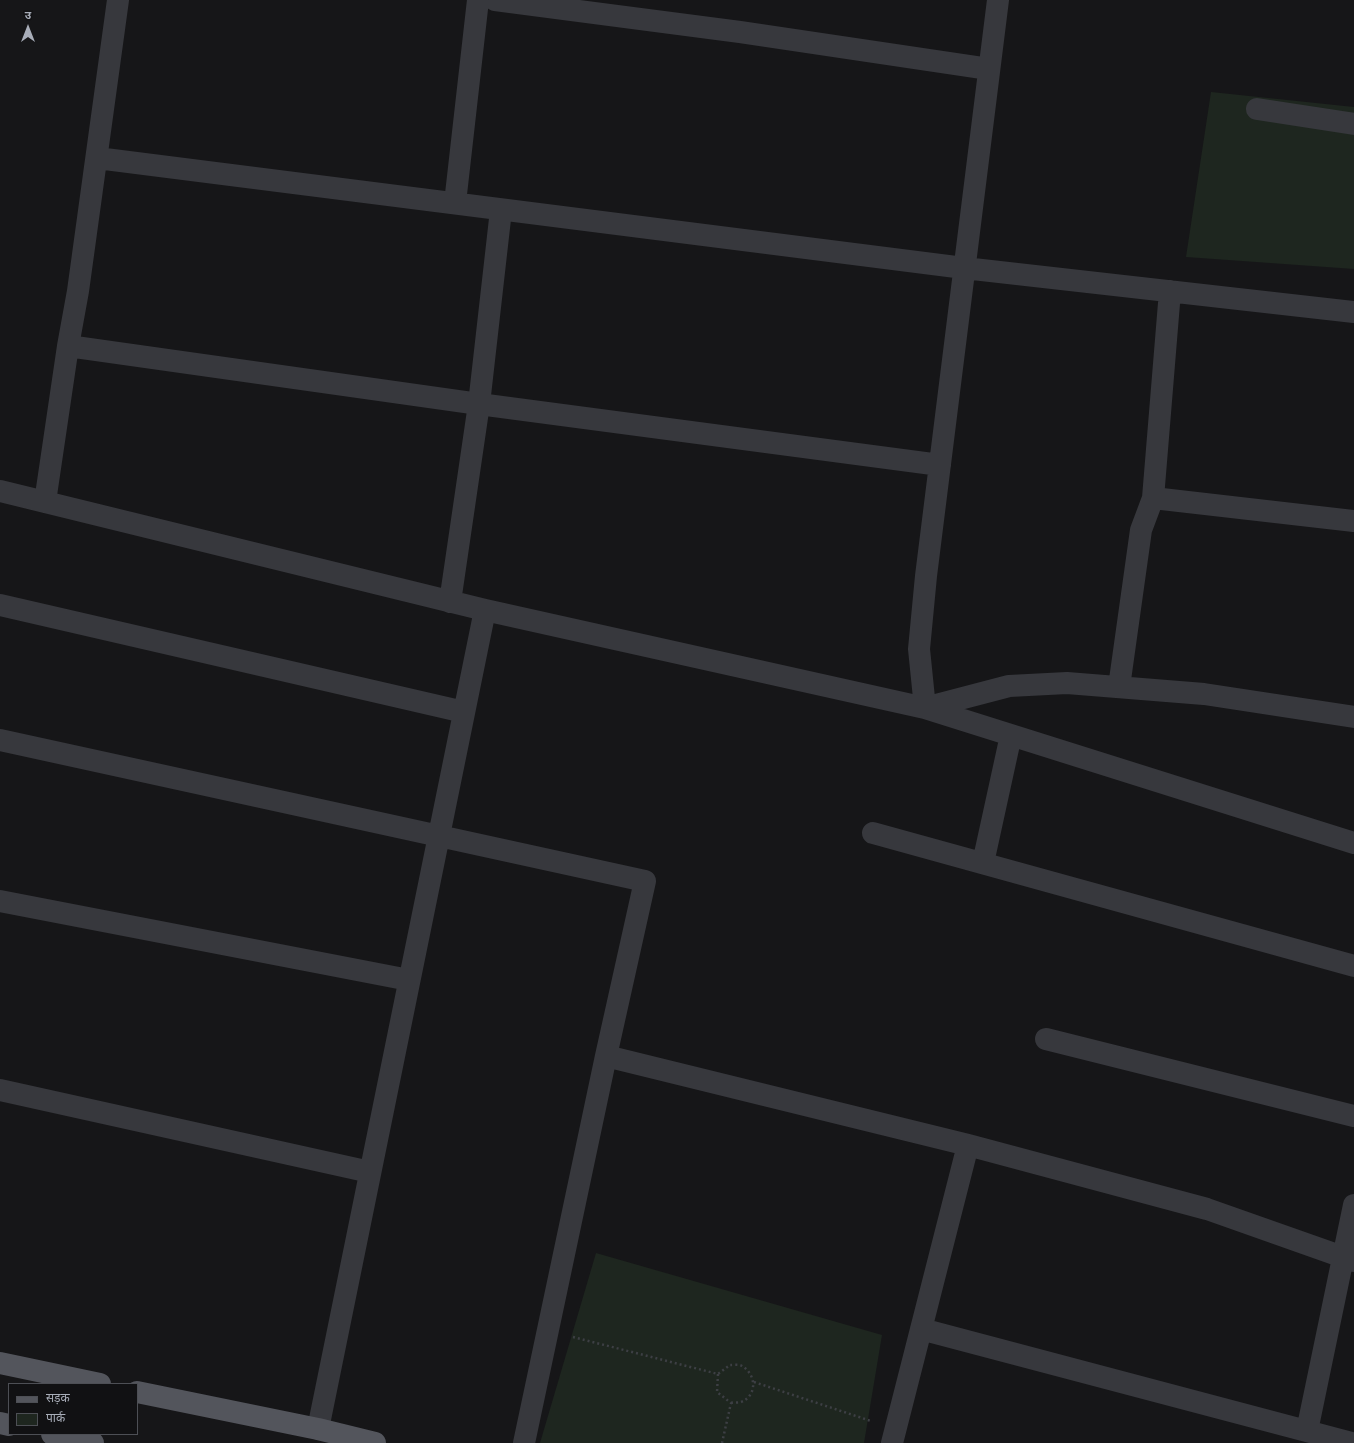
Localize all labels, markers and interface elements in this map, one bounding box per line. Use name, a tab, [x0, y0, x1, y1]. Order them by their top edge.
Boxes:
north arrow	[8, 8, 48, 48]
text: उ	[25, 9, 31, 22]
legend	[8, 1383, 138, 1435]
text: सड़क	[46, 1391, 70, 1405]
text: पार्क	[46, 1411, 65, 1425]

